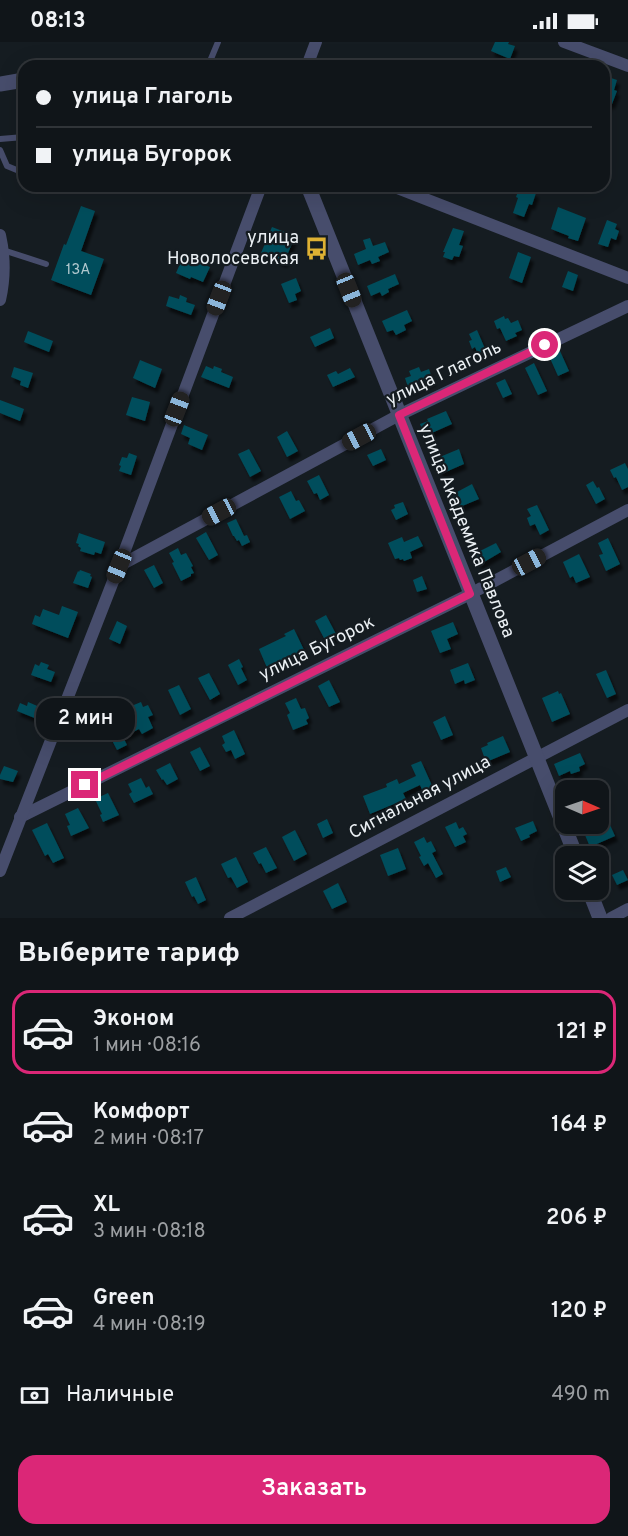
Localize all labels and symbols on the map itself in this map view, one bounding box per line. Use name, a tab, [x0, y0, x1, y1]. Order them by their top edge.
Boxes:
place label: улица Новолосевская	[167, 227, 299, 271]
bus stop icon: улица Новолосевская	[304, 235, 330, 261]
house number: 13А	[66, 261, 90, 280]
car	[334, 270, 364, 310]
car	[204, 278, 234, 318]
route start	[531, 331, 558, 358]
street label: улица Глаголь	[383, 336, 505, 412]
car	[162, 389, 192, 429]
car	[339, 421, 379, 453]
street label: улица Академика Павлова	[413, 421, 519, 641]
car	[199, 496, 239, 528]
car	[104, 546, 134, 586]
car	[509, 546, 549, 578]
street label: улица Бугорок	[256, 611, 378, 687]
callout: 2 мин	[36, 698, 134, 740]
street label: Сигнальная улица	[345, 751, 495, 845]
route end	[71, 771, 98, 798]
north arrow	[555, 780, 609, 834]

